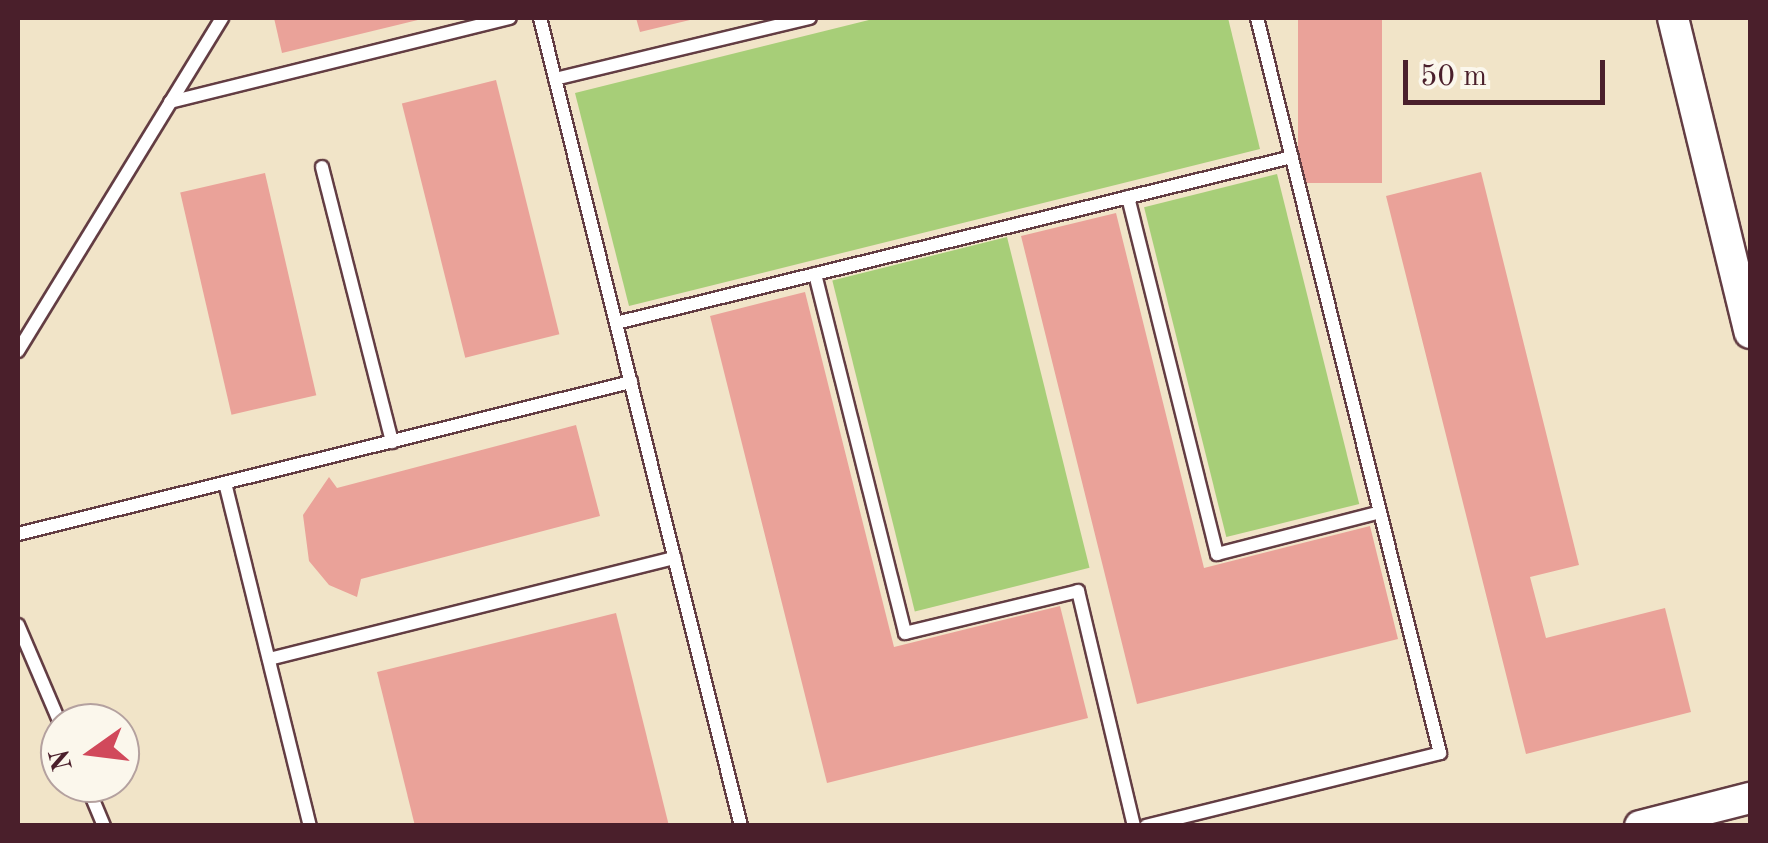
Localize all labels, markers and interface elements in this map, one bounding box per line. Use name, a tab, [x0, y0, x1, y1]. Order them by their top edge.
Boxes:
scale bar	[1408, 40, 1610, 102]
text: 50 m	[1420, 62, 1487, 92]
north arrow	[40, 703, 140, 803]
text: N	[47, 746, 79, 774]

